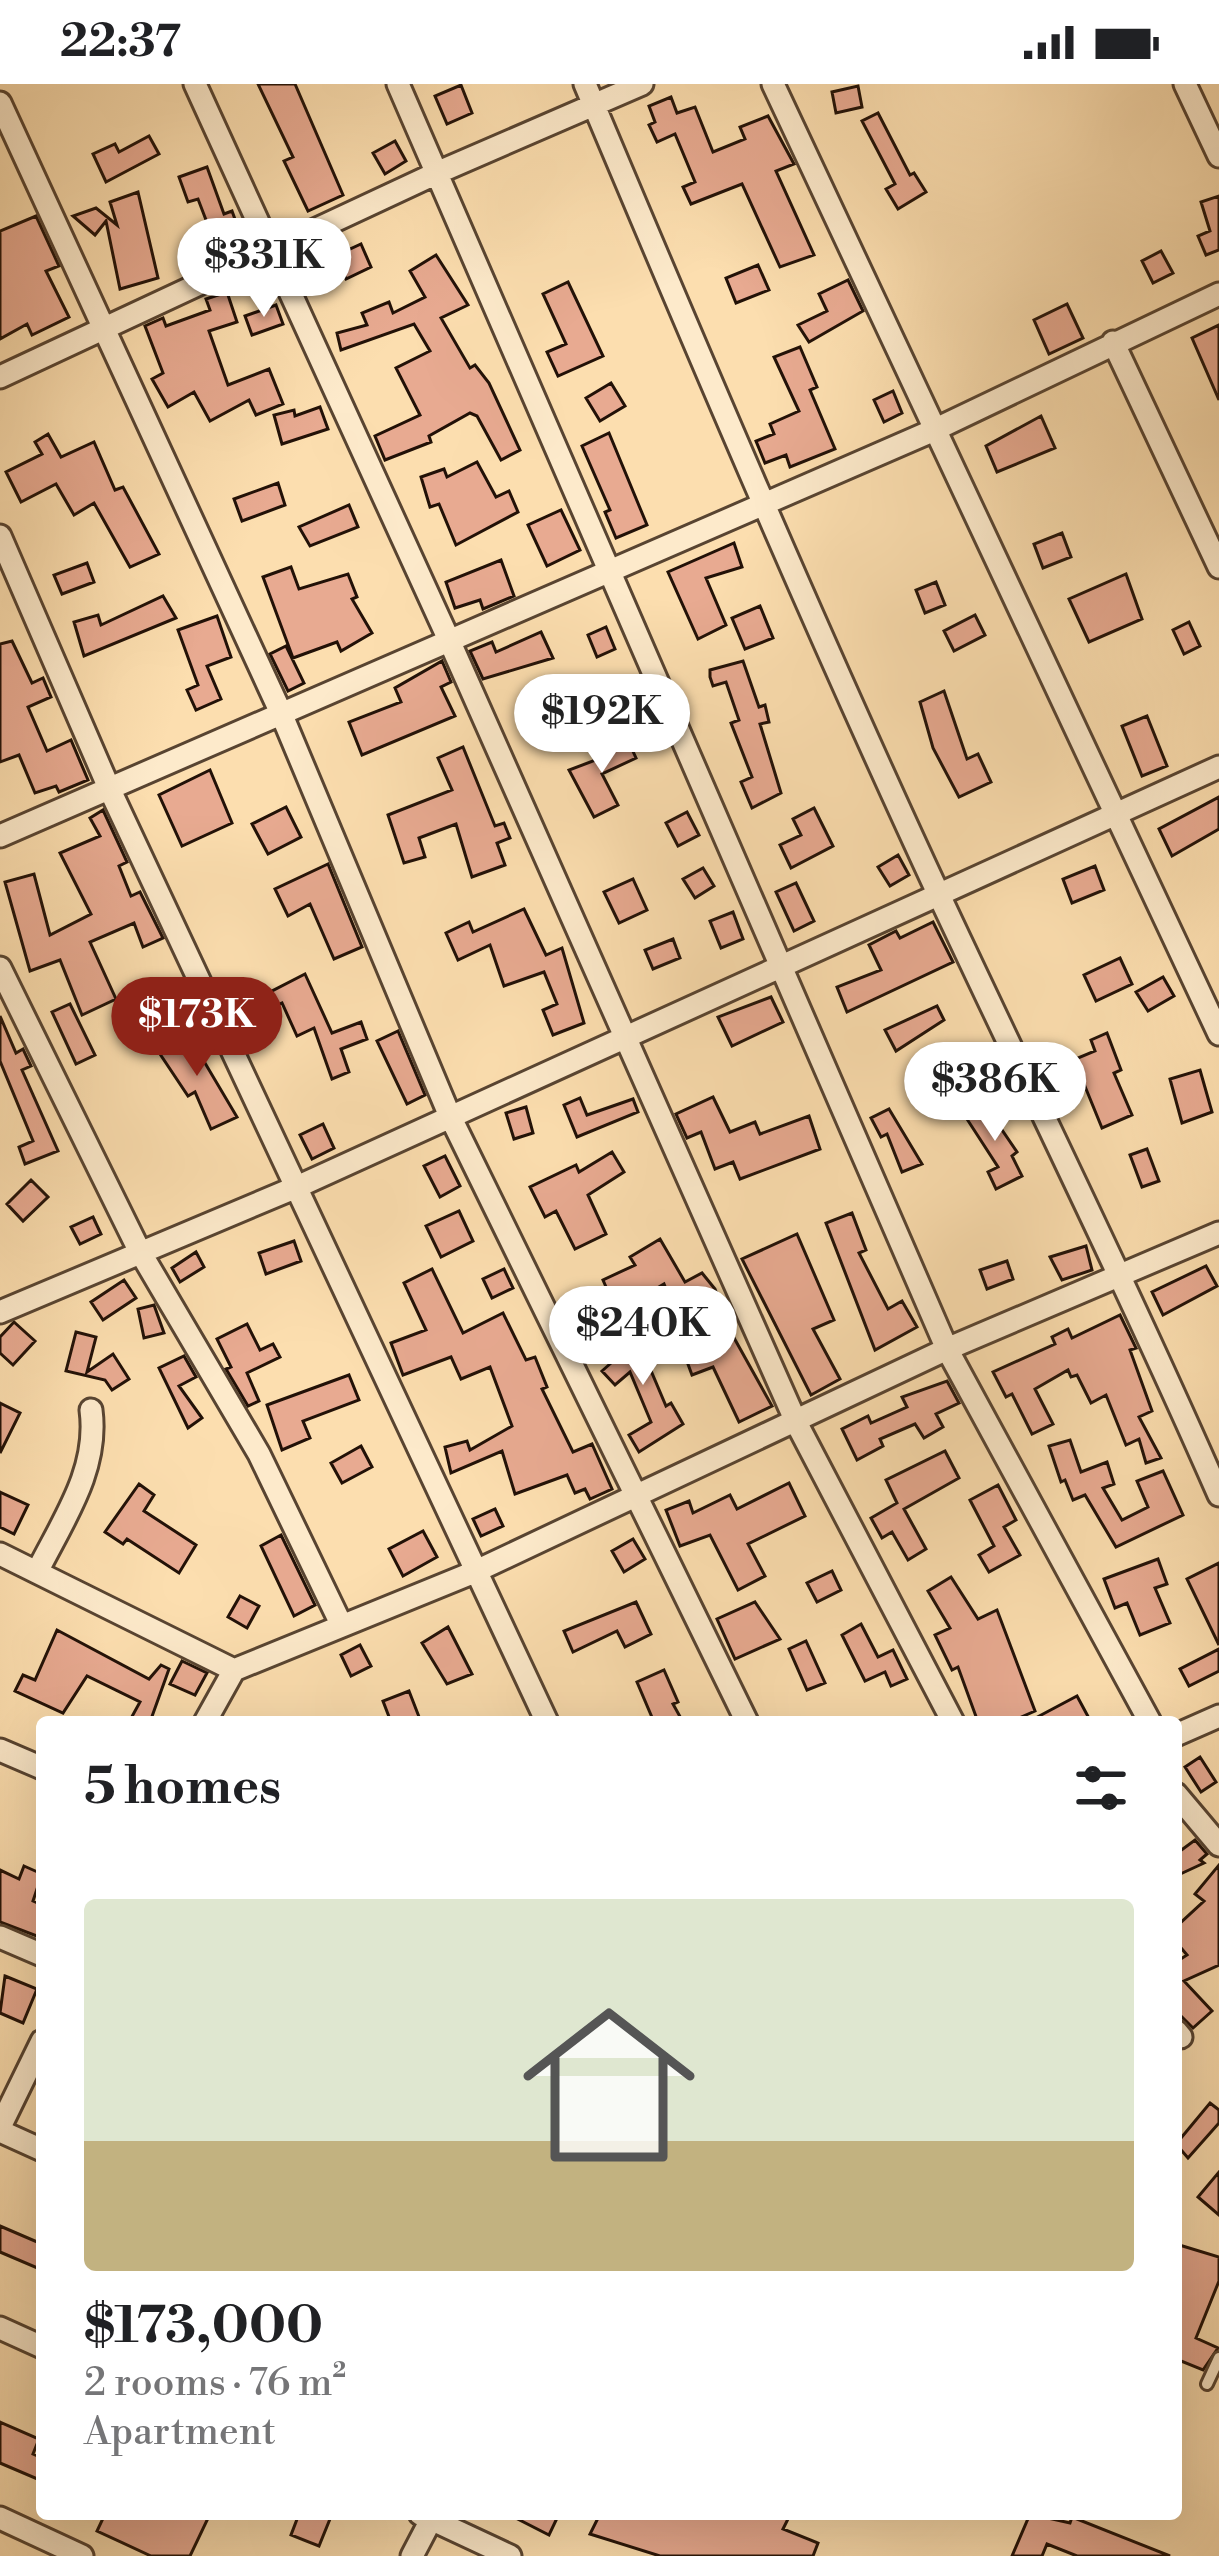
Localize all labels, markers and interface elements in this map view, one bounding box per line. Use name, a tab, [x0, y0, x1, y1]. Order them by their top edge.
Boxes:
text: 22:37	[60, 14, 181, 71]
pin: $331K	[180, 218, 348, 320]
text: $331K	[204, 232, 324, 281]
pin: $192K	[518, 674, 686, 776]
text: $192K	[541, 688, 663, 737]
pin: $173K	[113, 977, 281, 1079]
text: $173K	[138, 991, 256, 1040]
pin: $386K	[911, 1042, 1079, 1144]
text: $386K	[931, 1056, 1059, 1105]
pin: $240K	[559, 1286, 727, 1388]
text: $240K	[576, 1300, 710, 1349]
icon: filters	[1068, 1755, 1134, 1821]
text: 5 homes	[84, 1756, 281, 1820]
icon: home	[501, 1977, 717, 2193]
text: $173,000	[84, 2295, 323, 2359]
text: 2 rooms · 76 m²	[84, 2359, 346, 2408]
text: Apartment	[84, 2408, 276, 2457]

